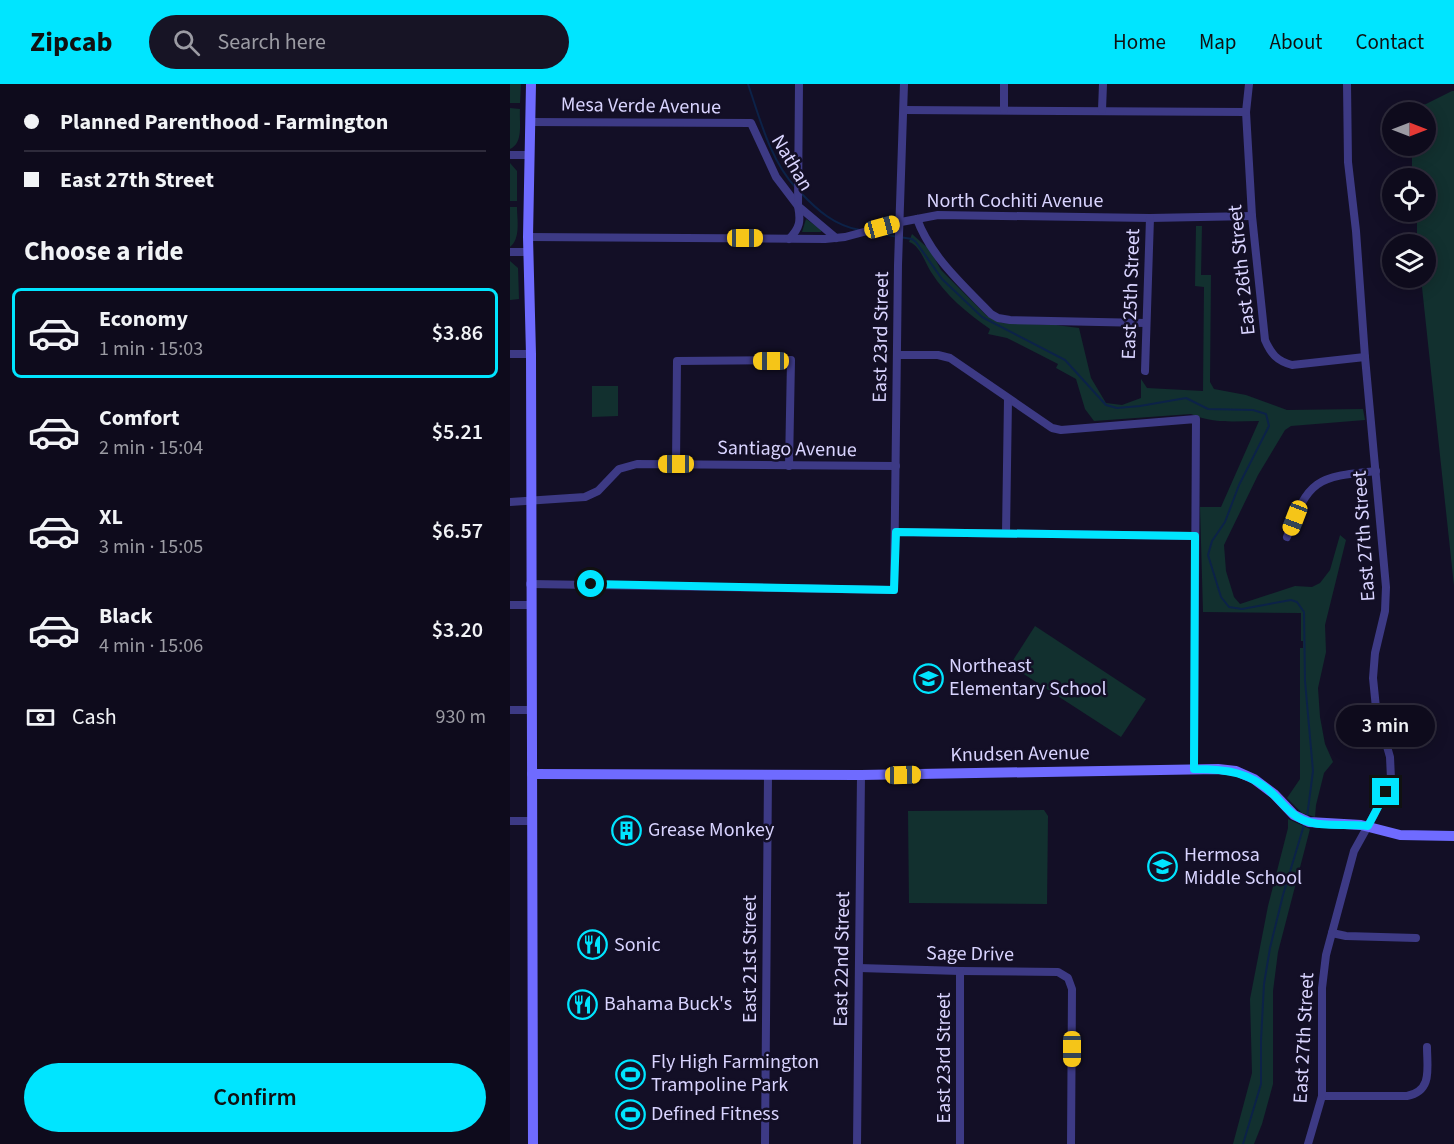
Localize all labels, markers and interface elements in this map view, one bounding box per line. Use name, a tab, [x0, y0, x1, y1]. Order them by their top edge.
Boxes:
search box	[149, 15, 569, 69]
text: Zipcab	[30, 22, 113, 62]
icon: search	[170, 26, 203, 59]
text: Search here	[218, 26, 326, 58]
text: Home	[1113, 27, 1166, 57]
text: Map	[1199, 27, 1237, 57]
text: About	[1270, 27, 1322, 57]
text: Contact	[1355, 27, 1424, 57]
street label: Mesa Verde Avenue	[561, 91, 721, 121]
north arrow	[1382, 102, 1436, 156]
map controls	[1382, 102, 1436, 288]
text: Planned Parenthood - Farmington	[60, 106, 388, 138]
street label: Nathan	[764, 129, 820, 197]
text: East 27th Street	[60, 164, 214, 196]
button: locate	[1382, 168, 1436, 222]
street label: North Cochiti Avenue	[927, 187, 1104, 215]
street label: East 26th Street	[1221, 203, 1263, 337]
car	[862, 214, 902, 240]
street label: East 25th Street	[1115, 228, 1147, 360]
car	[727, 229, 763, 247]
text: Choose a ride	[24, 232, 184, 271]
button: layers	[1382, 234, 1436, 288]
street label: East 23rd Street	[866, 271, 896, 403]
text: Economy	[99, 303, 188, 335]
icon: car	[27, 306, 81, 360]
text: $3.86	[432, 317, 483, 349]
text: 1 min · 15:03	[99, 335, 203, 363]
car	[753, 352, 789, 370]
text: Comfort	[99, 402, 180, 434]
icon: car	[27, 405, 81, 459]
text: $5.21	[432, 416, 483, 448]
text: 2 min · 15:04	[99, 434, 203, 462]
street label: Santiago Avenue	[717, 434, 857, 464]
car	[658, 455, 694, 473]
street label: East 27th Street	[1345, 469, 1383, 602]
car	[1280, 498, 1310, 538]
text: XL	[99, 501, 123, 533]
icon: car	[27, 504, 81, 558]
text: $6.57	[432, 515, 483, 547]
text: 3 min · 15:05	[99, 533, 203, 561]
route start	[577, 570, 604, 597]
text: Black	[99, 600, 153, 632]
icon: car	[27, 603, 81, 657]
text: $3.20	[432, 614, 483, 646]
text: 4 min · 15:06	[99, 632, 203, 660]
place label: Northeast Elementary School	[949, 652, 1107, 703]
school or university icon: Northeast Elementary School	[912, 662, 944, 694]
icon: cash	[24, 701, 57, 734]
text: Cash	[72, 701, 117, 733]
text: 930 m	[436, 703, 486, 731]
callout: 3 min	[1336, 705, 1436, 747]
text: 3 min	[1362, 712, 1409, 740]
street label: Knudsen Avenue	[950, 739, 1090, 769]
car	[885, 766, 921, 784]
route end	[1372, 778, 1399, 805]
building icon: Grease Monkey	[611, 814, 643, 846]
place label: Grease Monkey	[648, 816, 775, 844]
place label: Hermosa Middle School	[1184, 841, 1302, 892]
school or university icon: Hermosa Middle School	[1147, 850, 1179, 882]
street label: East 22nd Street	[827, 891, 857, 1027]
street label: East 21st Street	[736, 895, 764, 1023]
restaurant icon: Sonic	[577, 929, 609, 961]
place label: Sonic	[614, 931, 661, 959]
street label: Sage Drive	[926, 939, 1014, 969]
street label: East 27th Street	[1287, 972, 1321, 1104]
restaurant icon: Bahama Buck's	[567, 988, 599, 1020]
place label: Bahama Buck's	[604, 990, 732, 1018]
street label: East 23rd Street	[930, 992, 958, 1124]
car	[1063, 1031, 1081, 1067]
place label: Fly High Farmington Trampoline Park	[651, 1048, 819, 1099]
sports icon: Fly High Farmington Trampoline Park	[614, 1058, 646, 1090]
button: Confirm	[24, 1063, 486, 1132]
sports icon: Defined Fitness	[614, 1098, 646, 1130]
place label: Defined Fitness	[651, 1100, 779, 1128]

